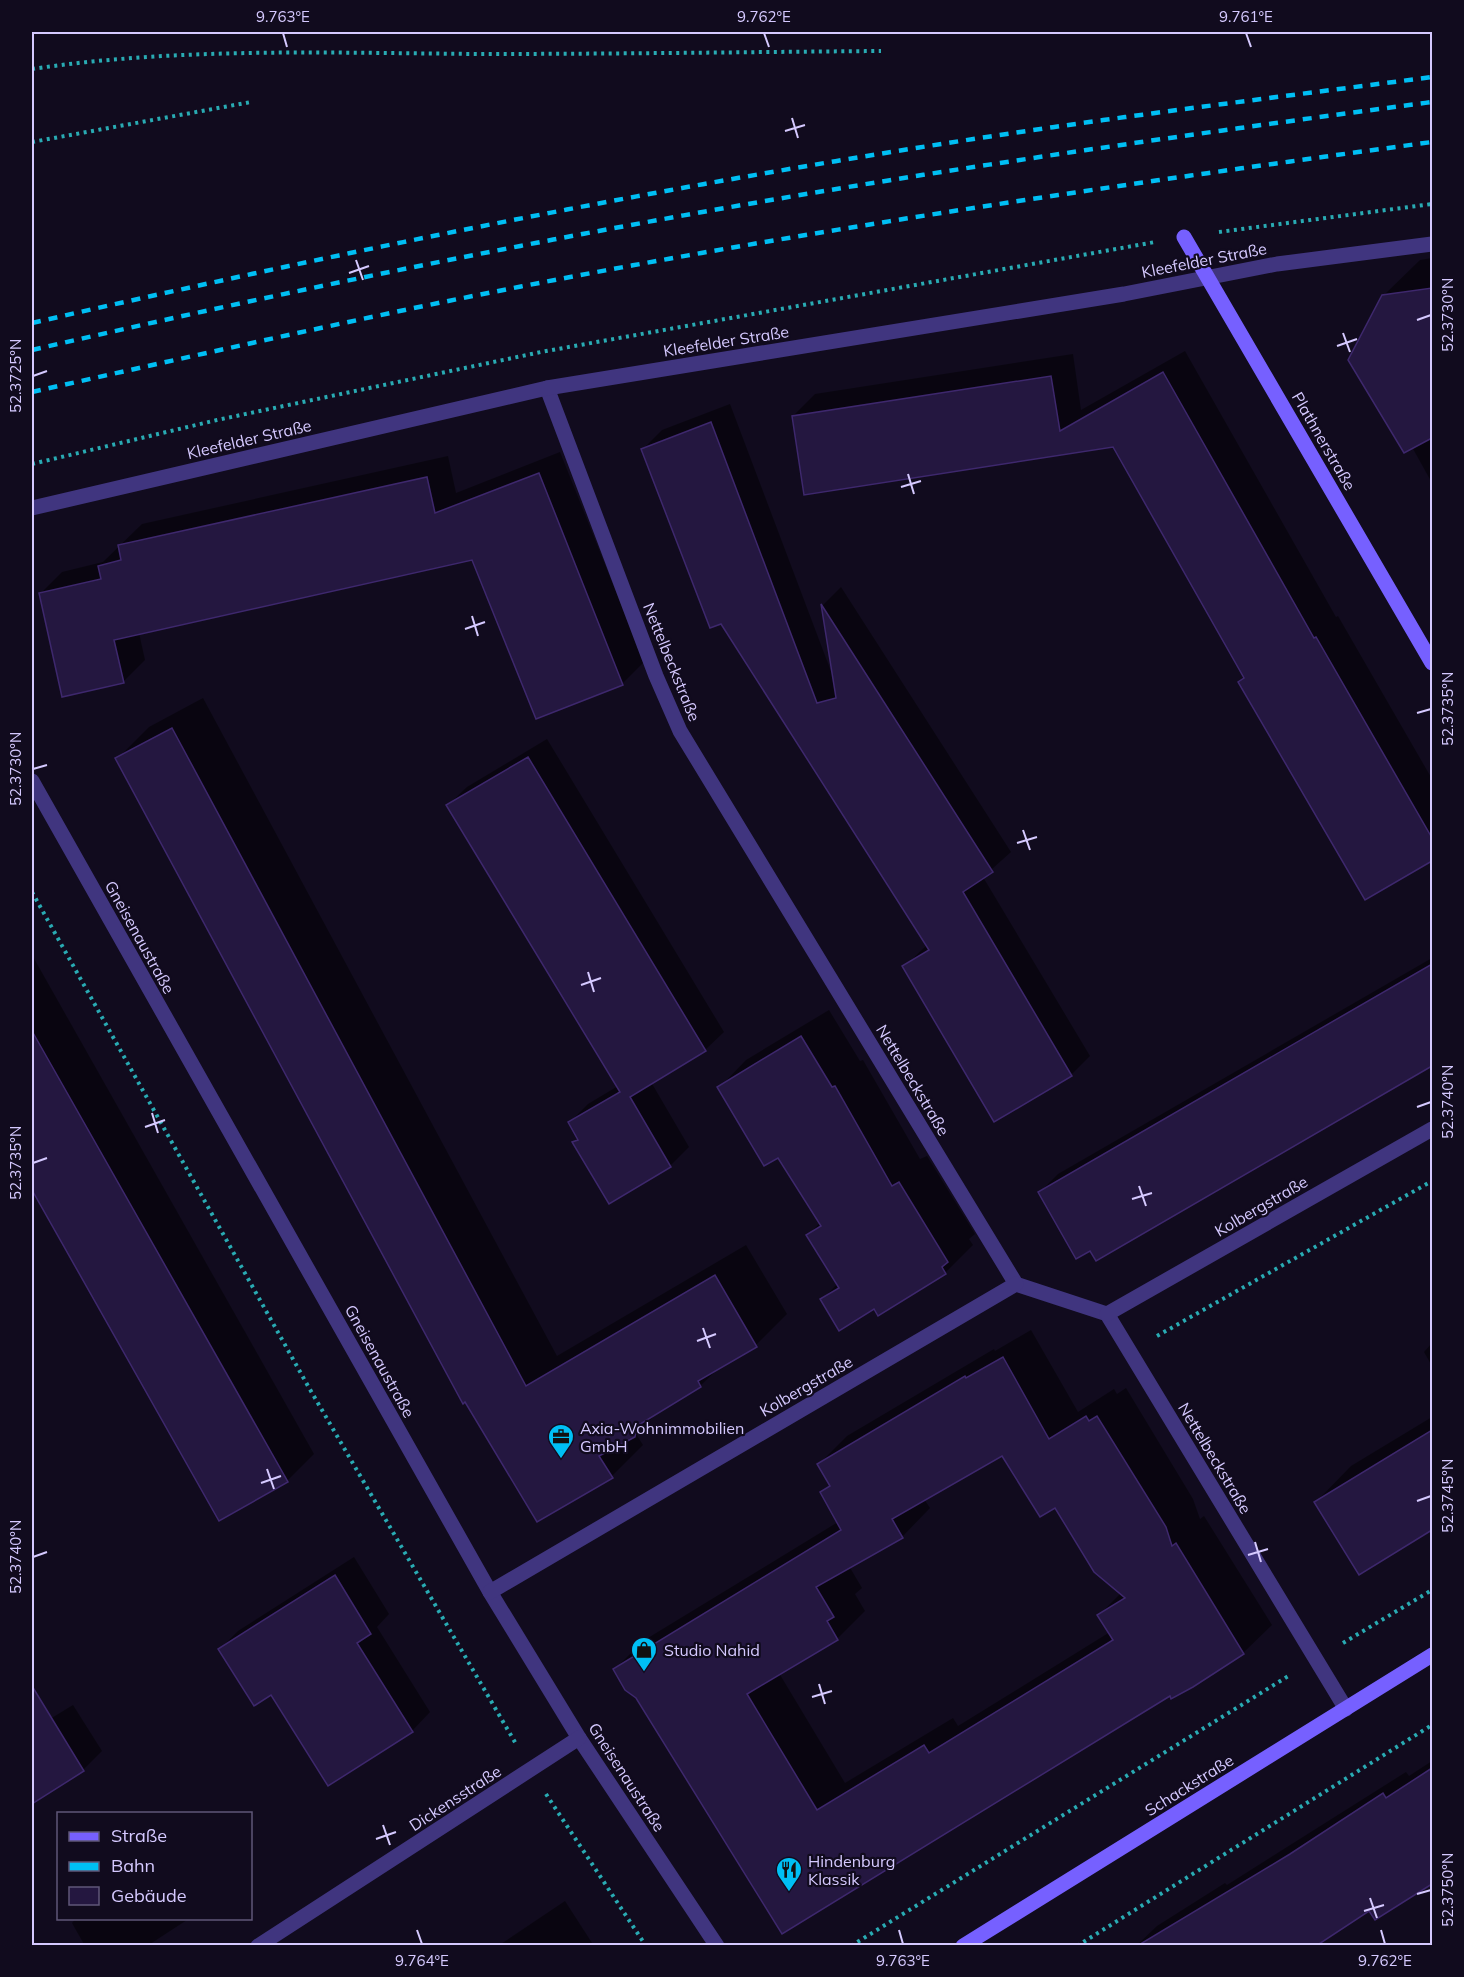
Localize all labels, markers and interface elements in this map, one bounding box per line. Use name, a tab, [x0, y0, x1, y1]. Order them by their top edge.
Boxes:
text: 9.763°E	[256, 7, 310, 26]
text: 9.762°E	[737, 7, 791, 26]
text: 9.761°E	[1219, 7, 1273, 26]
street label: Kleefelder Straße	[1140, 238, 1268, 282]
text: 52.3730°N	[1438, 278, 1457, 352]
street label: Kleefelder Straße	[662, 321, 790, 361]
text: 52.3725°N	[6, 339, 25, 413]
street label: Plathnerstraße	[1288, 388, 1360, 494]
street label: Kleefelder Straße	[185, 415, 313, 463]
street label: Nettelbeckstraße	[639, 600, 705, 724]
text: 52.3735°N	[1438, 672, 1457, 746]
text: 52.3730°N	[6, 732, 25, 806]
street label: Gneisenaustraße	[101, 877, 179, 997]
street label: Nettelbeckstraße	[872, 1021, 954, 1139]
text: 52.3740°N	[1438, 1065, 1457, 1139]
text: 52.3735°N	[6, 1126, 25, 1200]
street label: Kolbergstraße	[1211, 1171, 1311, 1241]
street label: Gneisenaustraße	[341, 1301, 419, 1421]
street label: Kolbergstraße	[756, 1351, 856, 1421]
street label: Nettelbeckstraße	[1174, 1399, 1256, 1517]
place label: Axia-Wohnimmobilien GmbH	[580, 1418, 744, 1456]
office icon: Axia-Wohnimmobilien GmbH	[546, 1422, 576, 1460]
text: 52.3745°N	[1438, 1459, 1457, 1533]
text: 52.3740°N	[6, 1520, 25, 1594]
shop icon: Studio Nahid	[629, 1635, 659, 1673]
place label: Studio Nahid	[664, 1640, 760, 1660]
street label: Gneisenaustraße	[584, 1719, 670, 1835]
street label: Schackstraße	[1141, 1750, 1237, 1820]
street label: Dickensstraße	[405, 1761, 505, 1835]
legend	[57, 1812, 252, 1920]
text: Straße	[111, 1824, 167, 1847]
place label: Hindenburg Klassik	[808, 1851, 895, 1889]
text: 52.3750°N	[1438, 1853, 1457, 1927]
text: Bahn	[111, 1854, 155, 1877]
restaurant icon: Hindenburg Klassik	[774, 1855, 804, 1893]
text: Gebäude	[111, 1884, 187, 1907]
text: 9.764°E	[395, 1951, 449, 1970]
text: 9.763°E	[876, 1951, 930, 1970]
text: 9.762°E	[1358, 1951, 1412, 1970]

